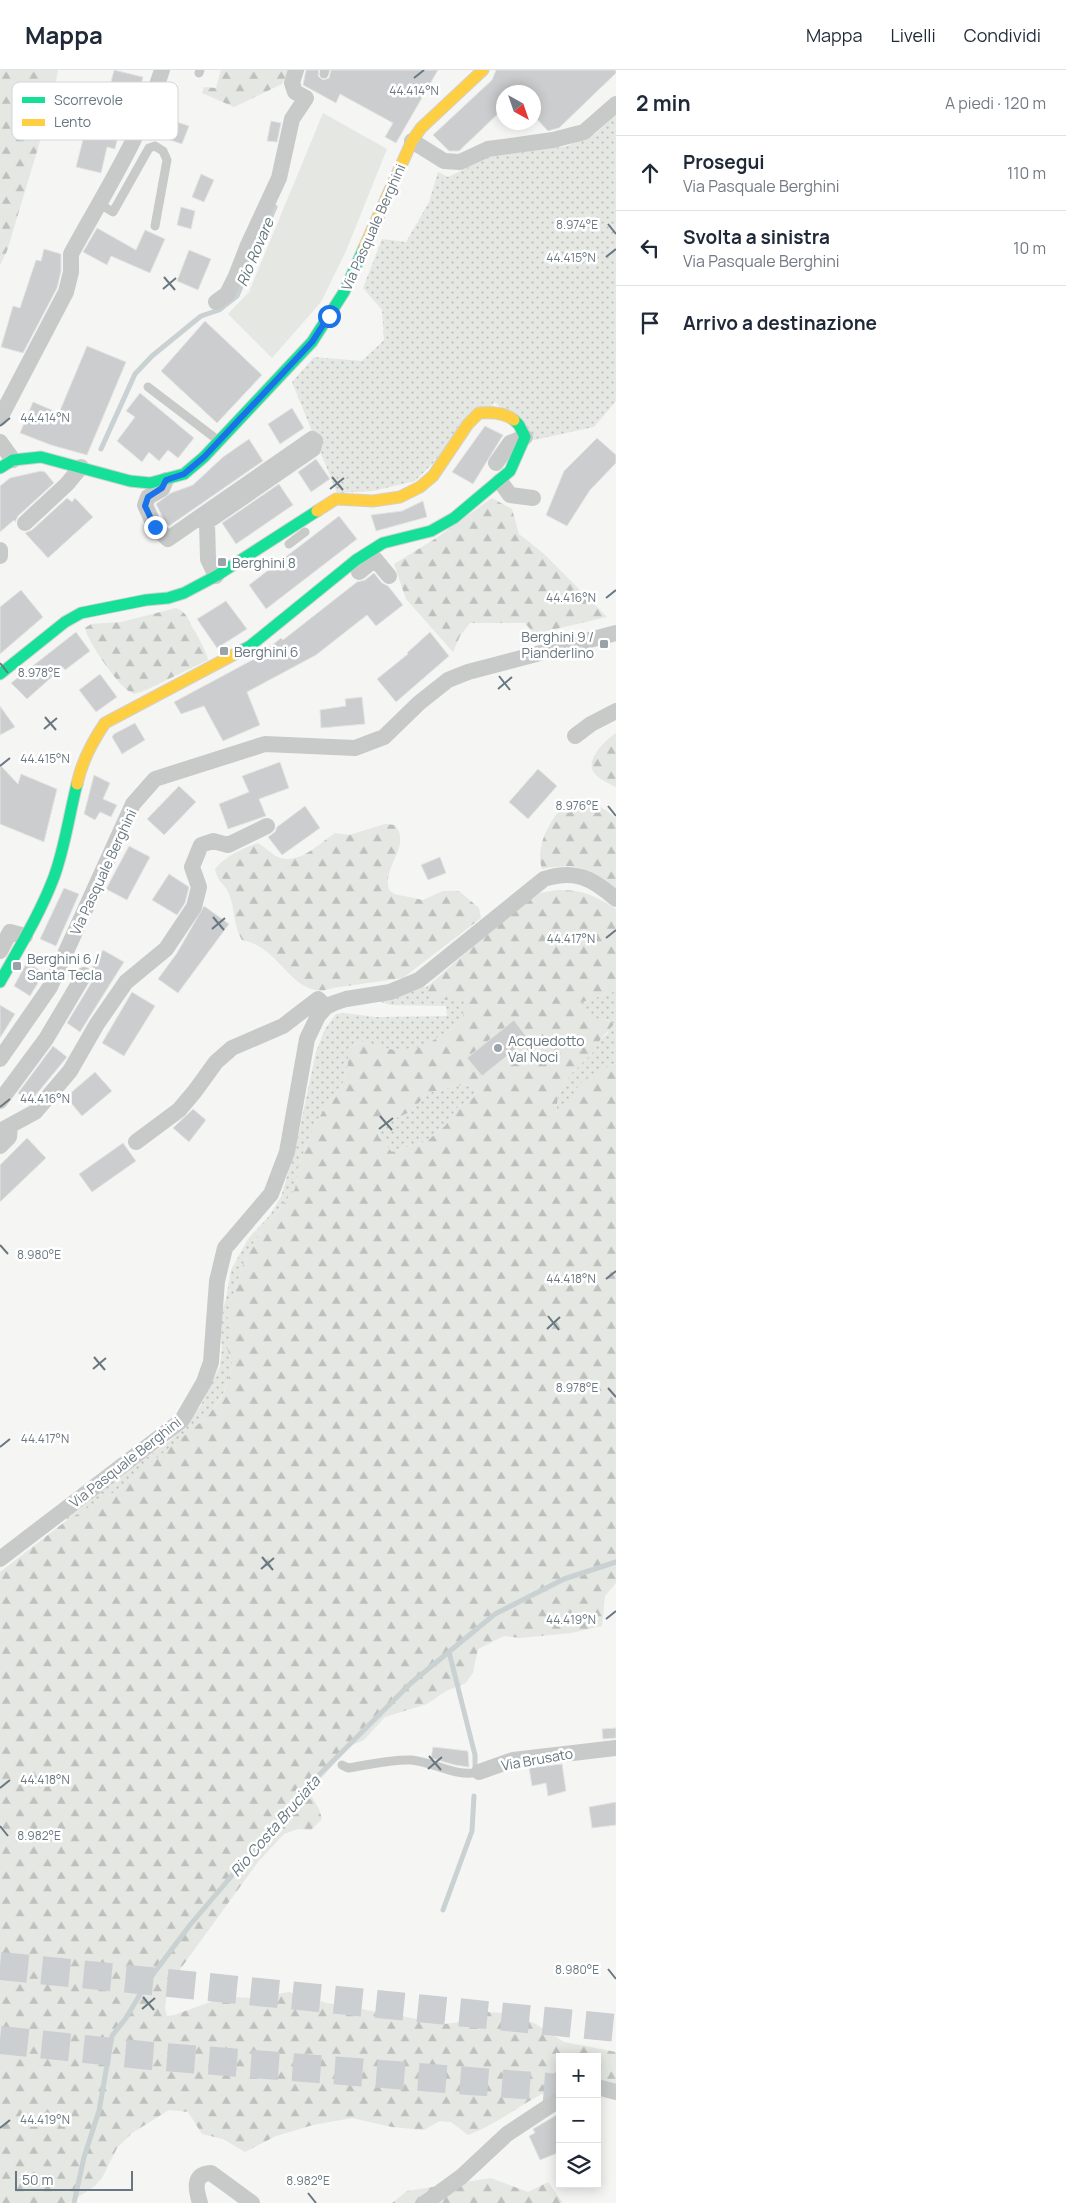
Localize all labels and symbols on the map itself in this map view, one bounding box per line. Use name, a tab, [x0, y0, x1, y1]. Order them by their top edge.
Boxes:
legend	[12, 82, 178, 140]
text: 44.414°N	[389, 82, 439, 99]
north arrow	[496, 85, 541, 130]
text: Scorrevole	[54, 90, 123, 109]
text: Lento	[54, 112, 91, 131]
street label: Via Pasquale Berghini	[336, 161, 410, 293]
water label: Rio Rovare	[231, 213, 279, 289]
text: 8.974°E	[556, 216, 598, 233]
text: 44.415°N	[546, 249, 596, 266]
route start	[318, 305, 341, 328]
text: 44.414°N	[20, 409, 70, 426]
route end	[144, 516, 167, 539]
place label: Berghini 8	[232, 553, 296, 572]
marker: Berghini 8	[216, 556, 228, 568]
text: 44.416°N	[546, 589, 596, 606]
place label: Berghini 9 / Pianderlino	[521, 627, 594, 662]
marker: Berghini 9 / Pianderlino	[598, 638, 610, 650]
place label: Berghini 6	[234, 642, 298, 661]
marker: Berghini 6	[218, 645, 230, 657]
text: 8.978°E	[18, 664, 60, 681]
text: 44.415°N	[20, 750, 70, 767]
text: 8.976°E	[555, 797, 599, 814]
street label: Via Pasquale Berghini	[65, 806, 141, 938]
text: 44.417°N	[547, 930, 595, 947]
place label: Berghini 6 / Santa Tecla	[27, 949, 102, 984]
marker: Berghini 6 / Santa Tecla	[11, 960, 23, 972]
place label: Acquedotto Val Noci	[508, 1031, 585, 1066]
marker: Acquedotto Val Noci	[492, 1042, 504, 1054]
text: 44.416°N	[20, 1090, 70, 1107]
text: 8.980°E	[17, 1246, 61, 1263]
text: 44.418°N	[546, 1270, 596, 1287]
text: 8.978°E	[556, 1379, 598, 1396]
street label: Via Pasquale Berghini	[65, 1412, 185, 1512]
text: 44.417°N	[21, 1430, 69, 1447]
text: 44.419°N	[546, 1611, 596, 1628]
street label: Via Brusato	[500, 1743, 574, 1775]
text: 44.418°N	[20, 1771, 70, 1788]
water label: Rio Costa Bruciata	[225, 1771, 325, 1881]
text: 8.982°E	[17, 1827, 61, 1844]
text: 8.980°E	[555, 1961, 599, 1978]
text: 44.419°N	[20, 2111, 70, 2128]
scale bar	[15, 2168, 132, 2191]
text: 8.982°E	[286, 2172, 330, 2189]

